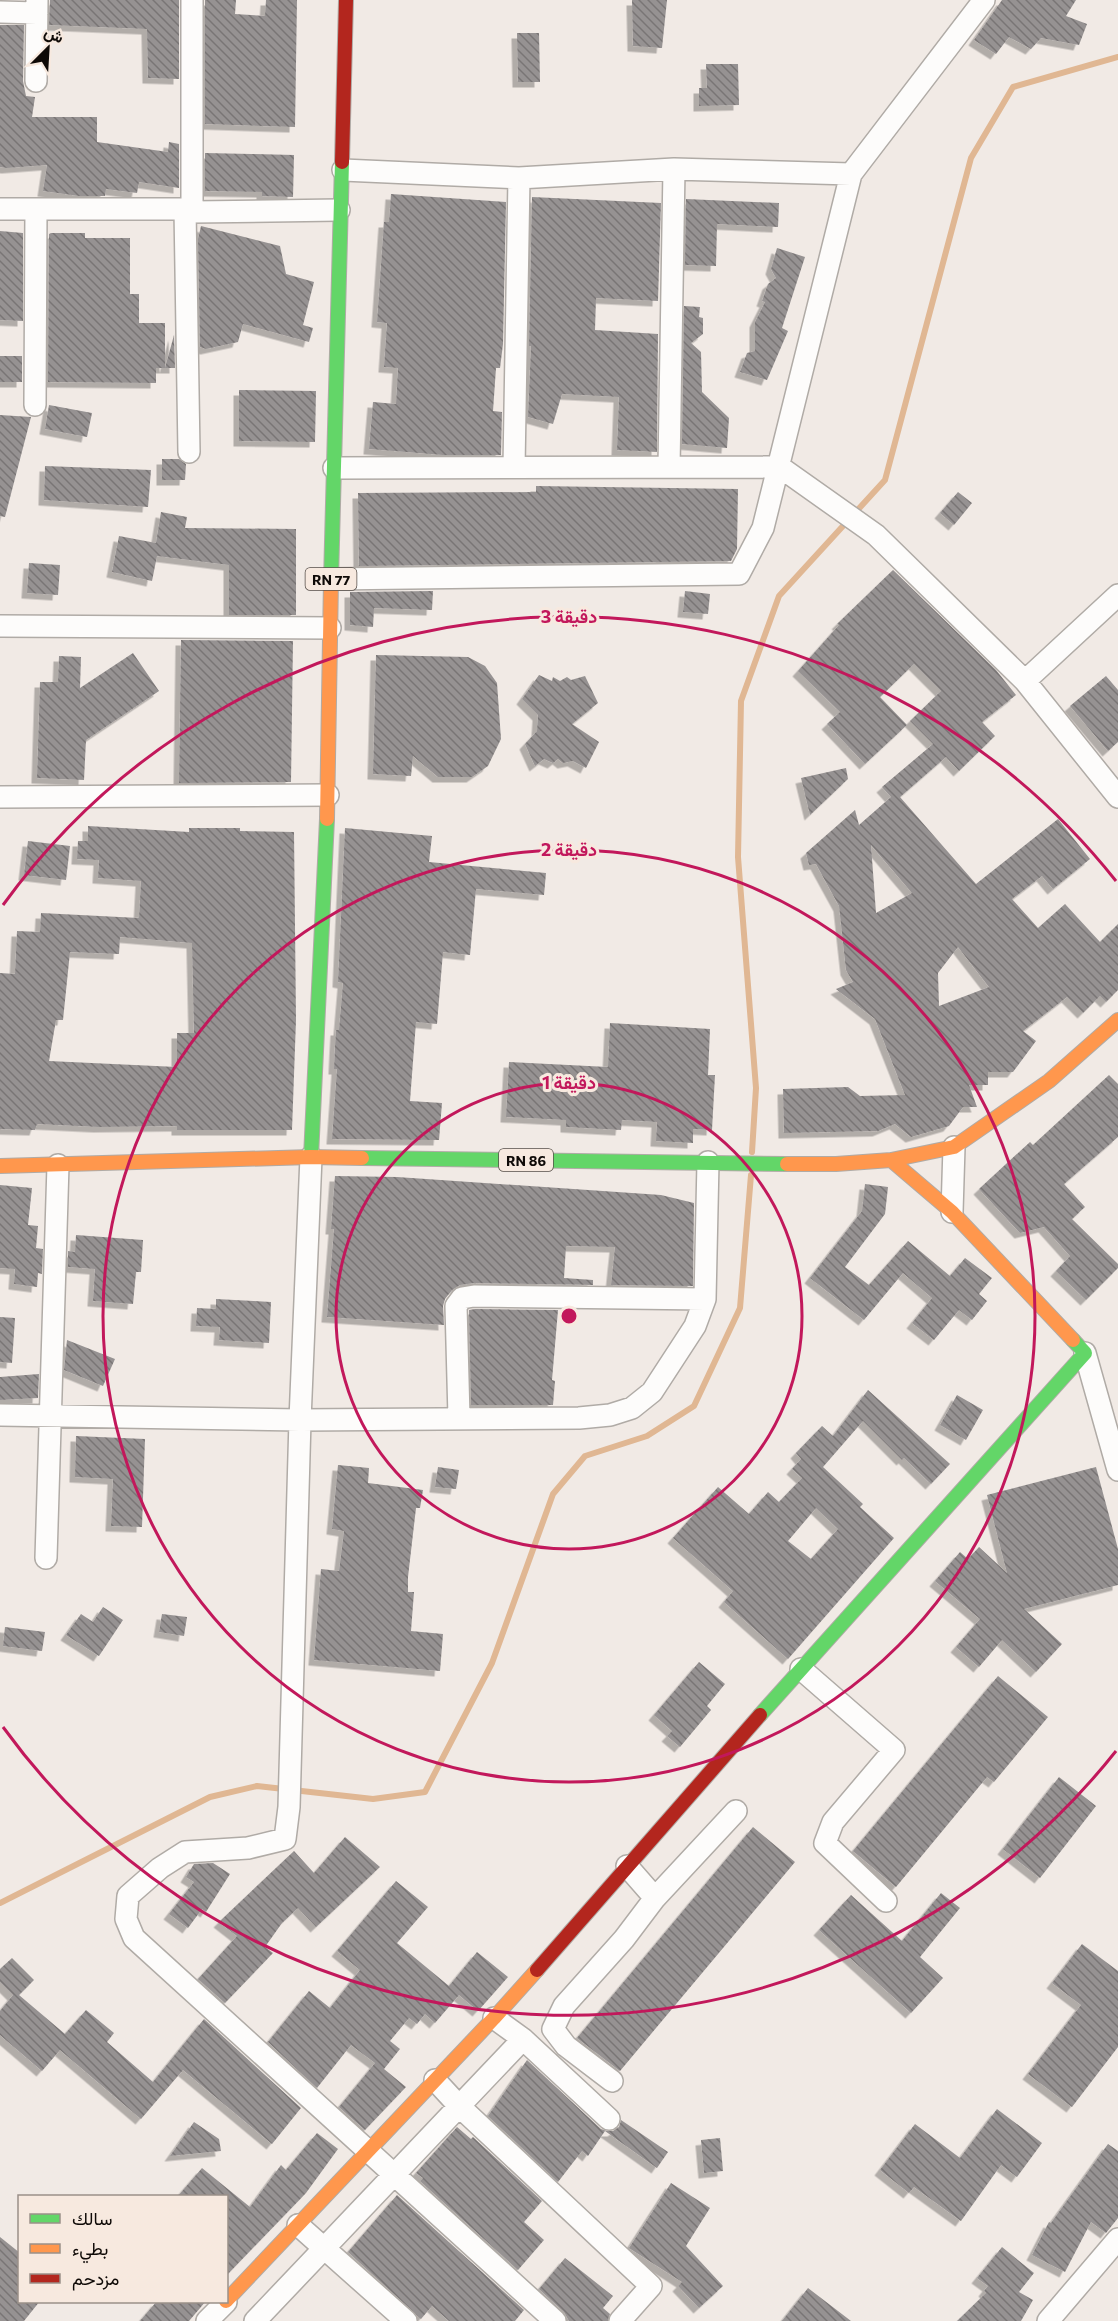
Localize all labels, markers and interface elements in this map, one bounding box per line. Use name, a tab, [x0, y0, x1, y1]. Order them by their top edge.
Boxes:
north arrow	[18, 18, 78, 78]
text: ش	[41, 21, 67, 47]
road number: RN 77	[306, 568, 356, 590]
text: 3 دقيقة	[541, 605, 597, 628]
text: 2 دقيقة	[541, 838, 597, 861]
text: 1 دقيقة	[542, 1071, 596, 1094]
road number: RN 86	[499, 1149, 553, 1171]
centre of rings	[559, 1306, 579, 1326]
legend	[18, 2195, 228, 2303]
text: سالك	[72, 2207, 112, 2229]
text: بطيء	[72, 2237, 108, 2264]
text: مزدحم	[72, 2267, 119, 2291]

